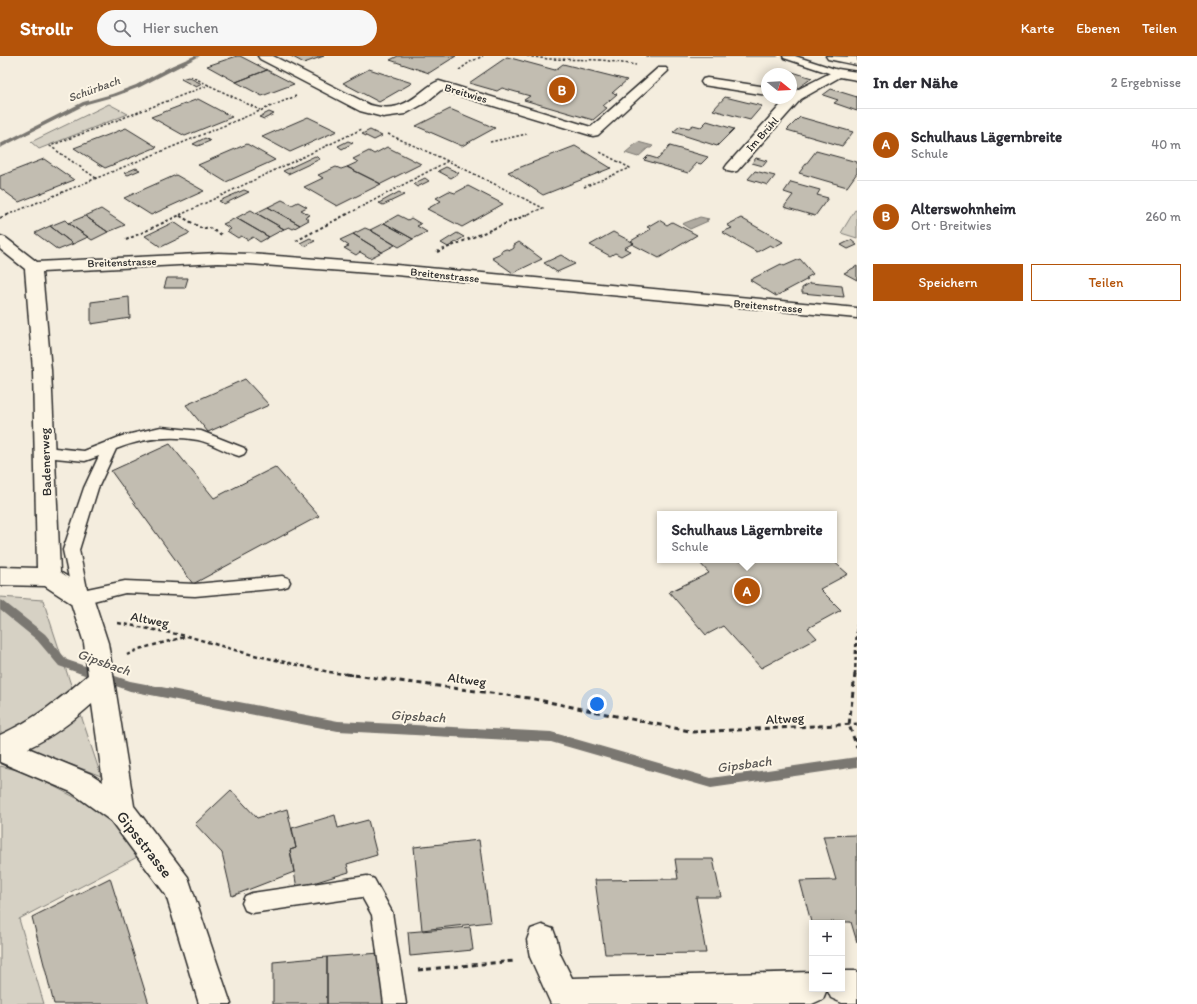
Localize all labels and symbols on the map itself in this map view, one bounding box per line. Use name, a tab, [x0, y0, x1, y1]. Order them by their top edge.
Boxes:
north arrow	[761, 68, 797, 104]
water label: Schürbach	[66, 73, 122, 105]
pin: B	[549, 75, 575, 105]
street label: Breitwies	[443, 81, 489, 106]
street label: Im Brühl	[743, 114, 781, 154]
street label: Breitenstrasse	[87, 255, 157, 270]
street label: Breitenstrasse	[410, 265, 480, 286]
street label: Breitenstrasse	[733, 297, 803, 316]
street label: Badenerweg	[37, 427, 54, 496]
pin: A	[734, 576, 760, 606]
street label: Altweg	[130, 608, 171, 631]
water label: Gipsbach	[75, 646, 133, 680]
street label: Altweg	[447, 670, 487, 689]
your location	[587, 694, 607, 714]
water label: Gipsbach	[390, 707, 447, 726]
street label: Altweg	[765, 710, 805, 727]
water label: Gipsbach	[716, 752, 773, 777]
street label: Gipsstrasse	[113, 807, 177, 882]

